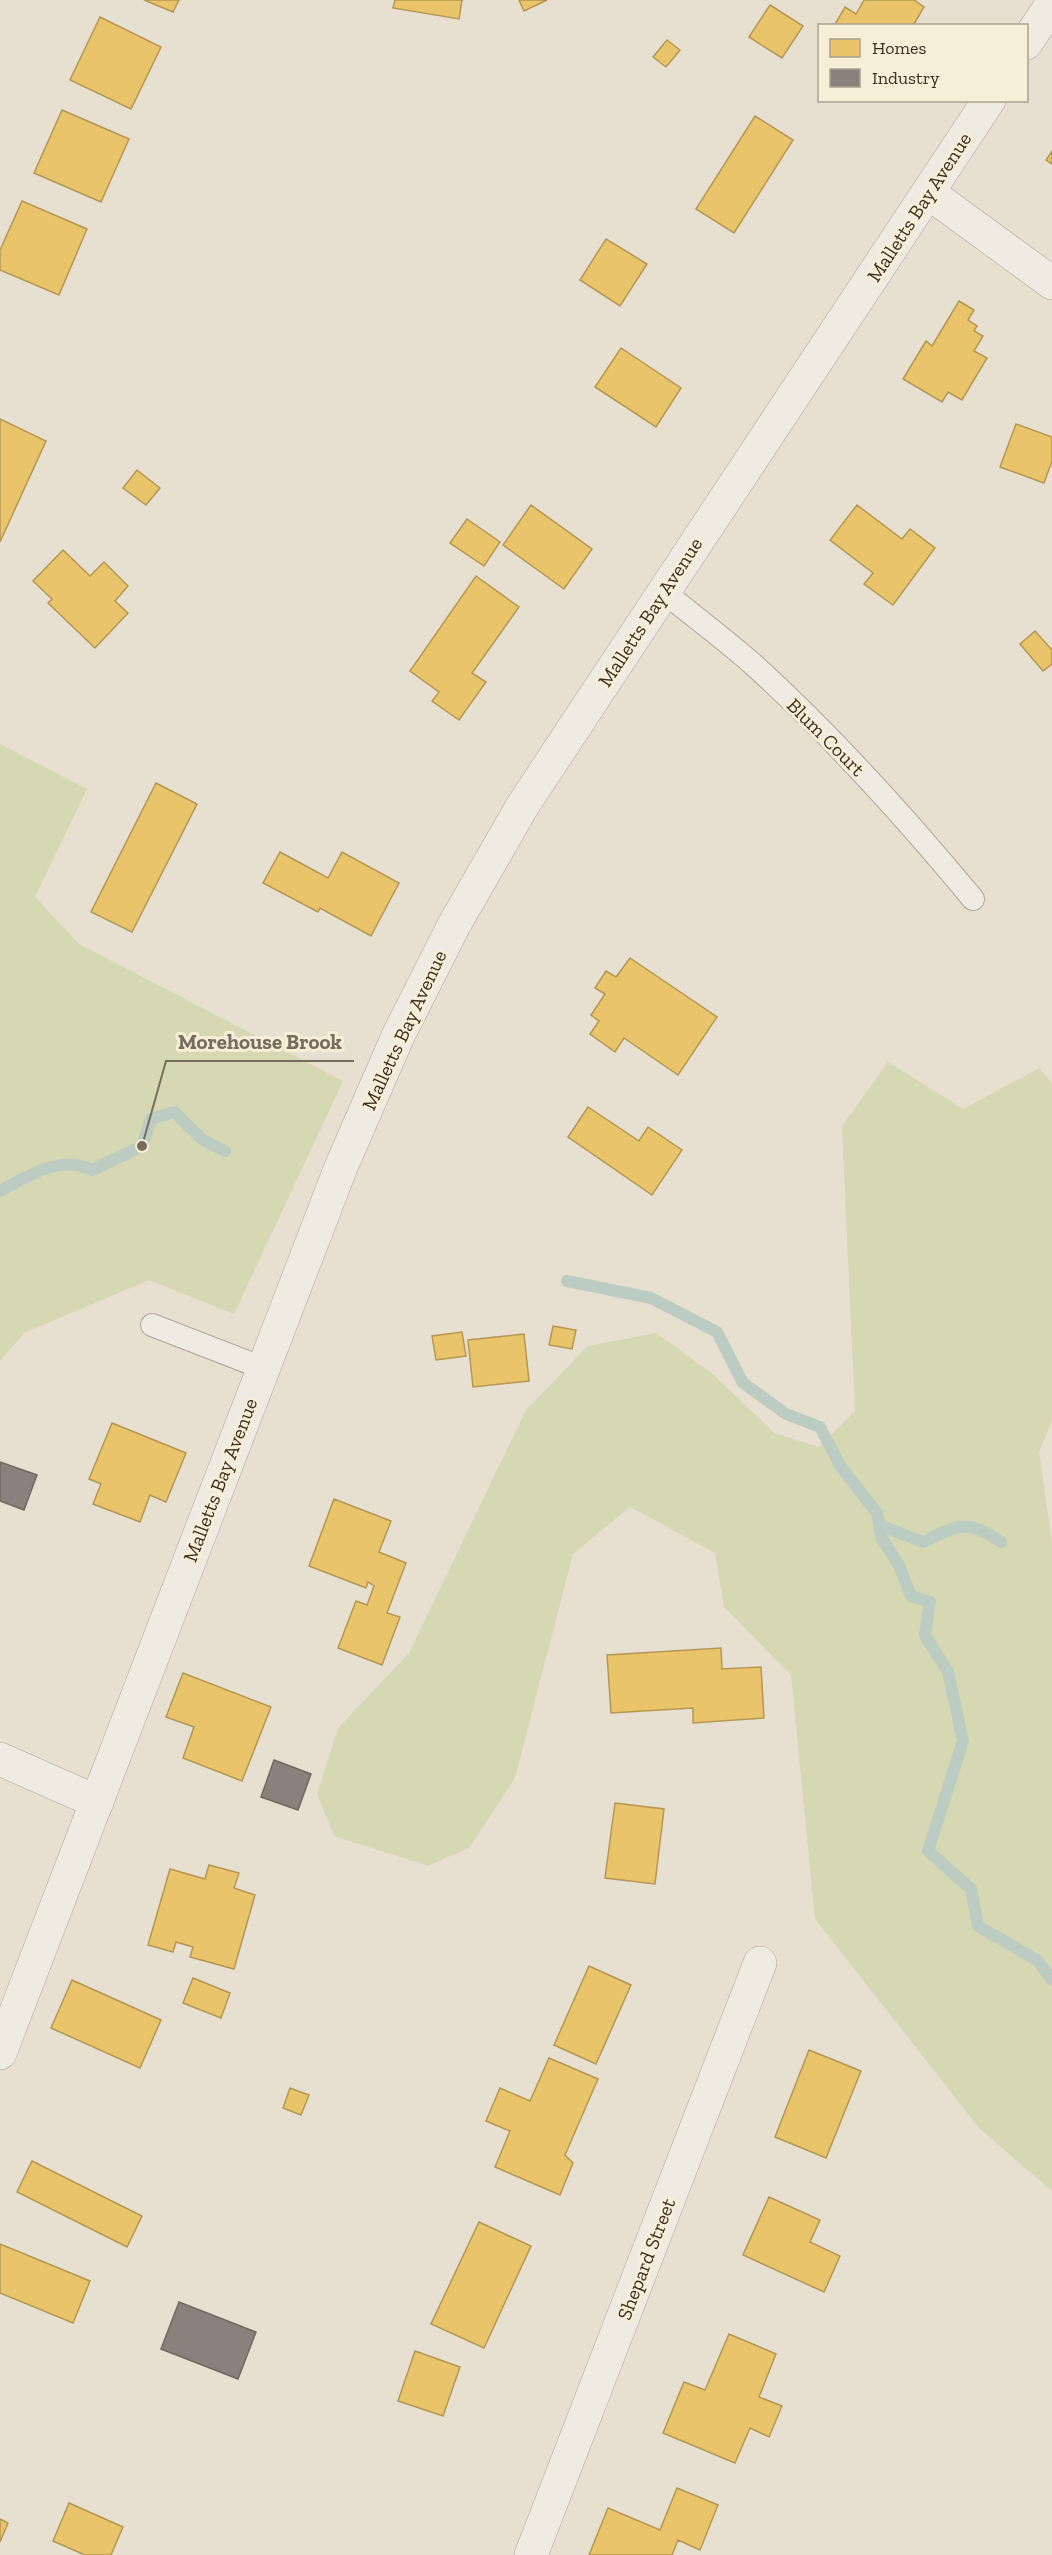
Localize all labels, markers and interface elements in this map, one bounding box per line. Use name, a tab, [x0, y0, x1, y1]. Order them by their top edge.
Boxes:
legend	[818, 24, 1028, 102]
text: Homes	[872, 37, 926, 59]
text: Industry	[872, 67, 940, 89]
street label: Malletts Bay Avenue	[862, 128, 976, 286]
street label: Malletts Bay Avenue	[593, 533, 707, 691]
street label: Blum Court	[782, 693, 870, 781]
street label: Malletts Bay Avenue	[356, 946, 452, 1114]
callout: Morehouse Brook	[166, 1022, 354, 1061]
text: Morehouse Brook	[178, 1029, 342, 1054]
street label: Malletts Bay Avenue	[178, 1395, 262, 1565]
street label: Shepard Street	[612, 2194, 680, 2323]

